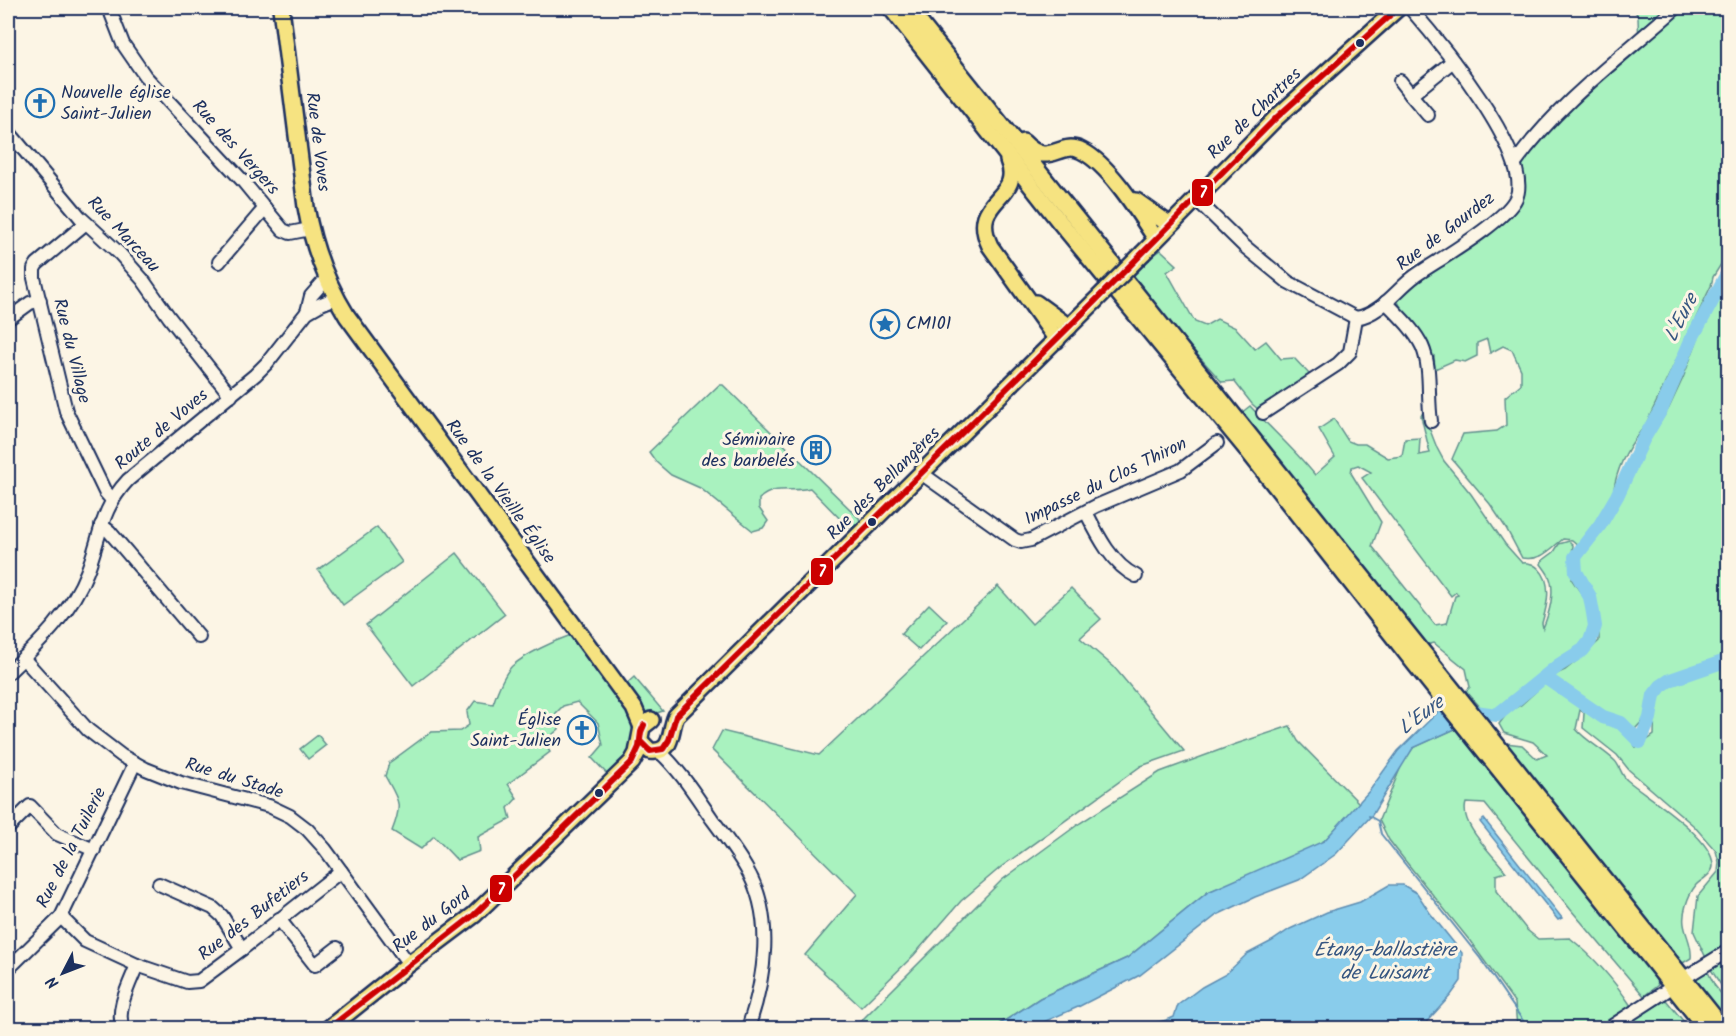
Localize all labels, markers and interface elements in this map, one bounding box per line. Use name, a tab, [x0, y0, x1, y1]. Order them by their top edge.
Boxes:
unlabelled marker	[1354, 37, 1366, 49]
street label: Rue de Chartres	[1201, 61, 1309, 167]
place label: Nouvelle église Saint-Julien	[61, 79, 171, 129]
church icon: Nouvelle église Saint-Julien	[24, 87, 56, 119]
street label: Rue de Voves	[297, 91, 338, 194]
street label: Rue des Vergers	[184, 94, 286, 203]
line badge: 7	[1191, 178, 1214, 207]
text: 7	[1199, 181, 1207, 206]
street label: Rue de Gourdez	[1390, 185, 1502, 279]
street label: Rue Marceau	[80, 190, 167, 280]
water label: L'Eure	[1656, 286, 1709, 348]
street label: Rue du Village	[44, 296, 98, 406]
place icon: CM101	[869, 308, 901, 340]
place label: CM101	[906, 310, 951, 339]
street label: Route de Voves	[109, 382, 216, 478]
street label: Rue de la Vieille Église	[437, 414, 563, 570]
street label: Rue des Bellangères	[820, 420, 948, 548]
place label: Séminaire des barbelés	[702, 426, 795, 476]
street label: Impasse du Clos Thiron	[1020, 430, 1192, 534]
building icon: Séminaire des barbelés	[800, 434, 832, 466]
unlabelled marker	[866, 516, 878, 528]
line badge: 7	[810, 557, 834, 586]
text: 7	[818, 560, 826, 585]
water label: L'Eure	[1392, 687, 1453, 744]
place label: Église Saint-Julien	[470, 706, 561, 756]
church icon: Église Saint-Julien	[566, 714, 598, 746]
street label: Rue du Stade	[181, 750, 287, 808]
street label: Rue de la Tuilerie	[29, 782, 115, 914]
unlabelled marker	[593, 787, 605, 799]
street label: Rue des Bufetiers	[192, 863, 316, 969]
line badge: 7	[489, 874, 513, 903]
text: 7	[497, 878, 505, 903]
street label: Rue du Gord	[386, 880, 479, 961]
water label: Étang-ballastière de Luisant	[1314, 935, 1458, 990]
north arrow	[33, 943, 93, 1003]
text: N	[40, 970, 66, 994]

